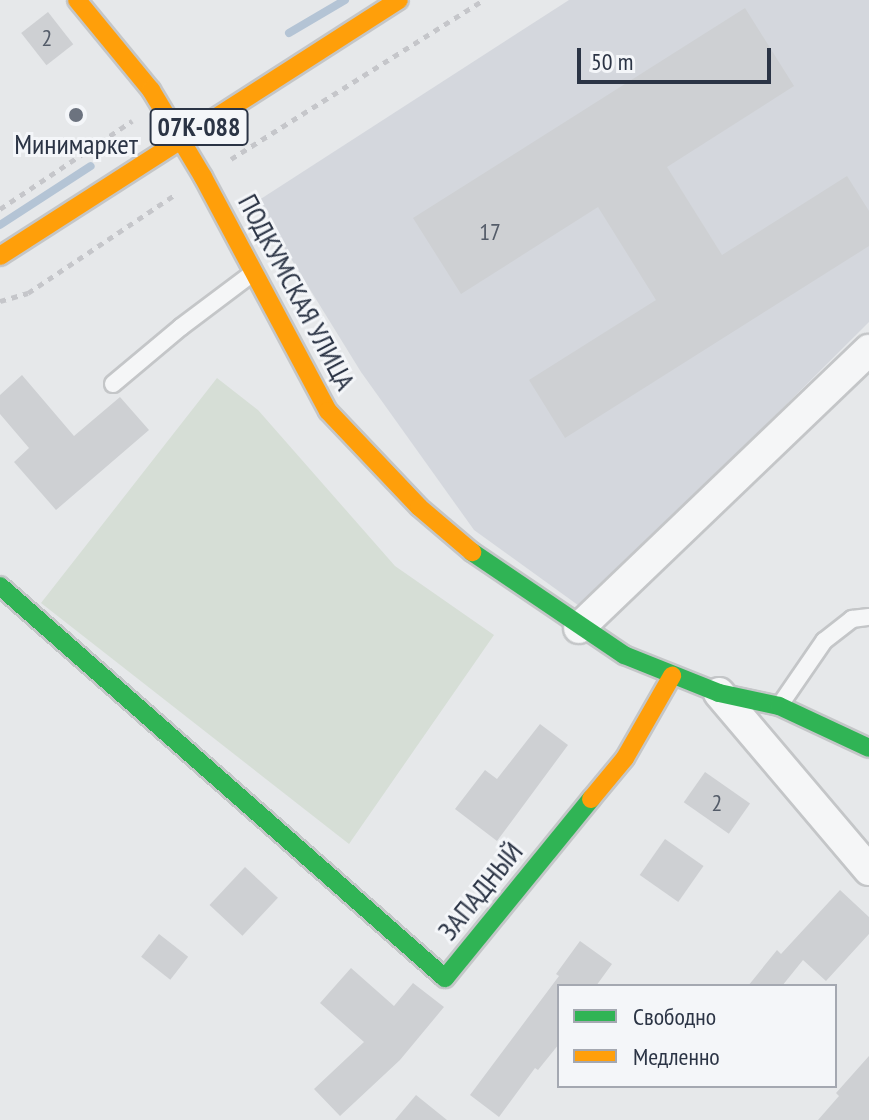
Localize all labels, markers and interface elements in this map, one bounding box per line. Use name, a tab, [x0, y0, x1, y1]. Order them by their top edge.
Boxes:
house number: 2	[42, 24, 52, 52]
scale bar	[581, 32, 775, 82]
text: 50 m	[591, 46, 633, 77]
road number: 07К-088	[149, 105, 249, 149]
marker: Минимаркет	[67, 106, 85, 124]
place label: Минимаркет	[14, 127, 138, 161]
street label: ПОДКУМСКАЯ УЛИЦА	[231, 188, 363, 396]
house number: 17	[479, 218, 501, 246]
house number: 2	[712, 789, 722, 817]
street label: ЗАПАДНЫЙ	[430, 835, 530, 947]
legend	[557, 984, 837, 1088]
text: Свободно	[633, 1001, 716, 1032]
text: Медленно	[633, 1041, 720, 1072]

